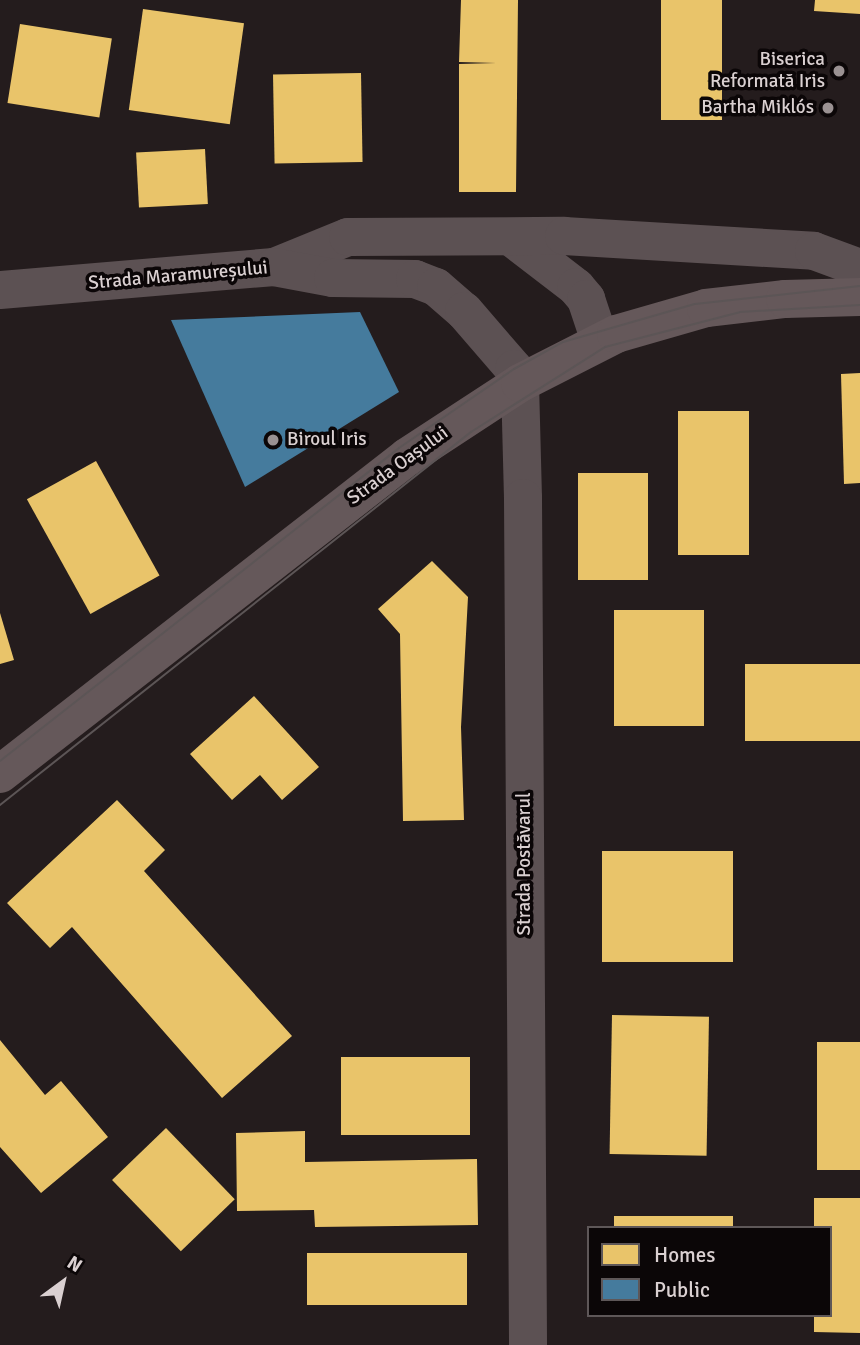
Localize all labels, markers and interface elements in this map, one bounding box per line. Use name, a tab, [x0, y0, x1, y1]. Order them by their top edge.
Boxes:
place label: Biserica Reformată Iris	[710, 49, 825, 93]
marker: Biserica Reformată Iris	[831, 63, 847, 79]
place label: Bartha Miklós	[701, 97, 814, 119]
marker: Bartha Miklós	[820, 100, 836, 116]
street label: Strada Maramureșului	[87, 257, 269, 295]
street label: Strada Oașului	[343, 422, 453, 510]
place label: Biroul Iris	[287, 429, 367, 451]
marker: Biroul Iris	[265, 432, 281, 448]
street label: Strada Postăvarul	[514, 792, 536, 936]
legend	[587, 1226, 832, 1317]
text: Homes	[654, 1242, 716, 1268]
north arrow	[28, 1247, 98, 1317]
text: N	[62, 1251, 87, 1278]
text: Public	[654, 1277, 710, 1303]

